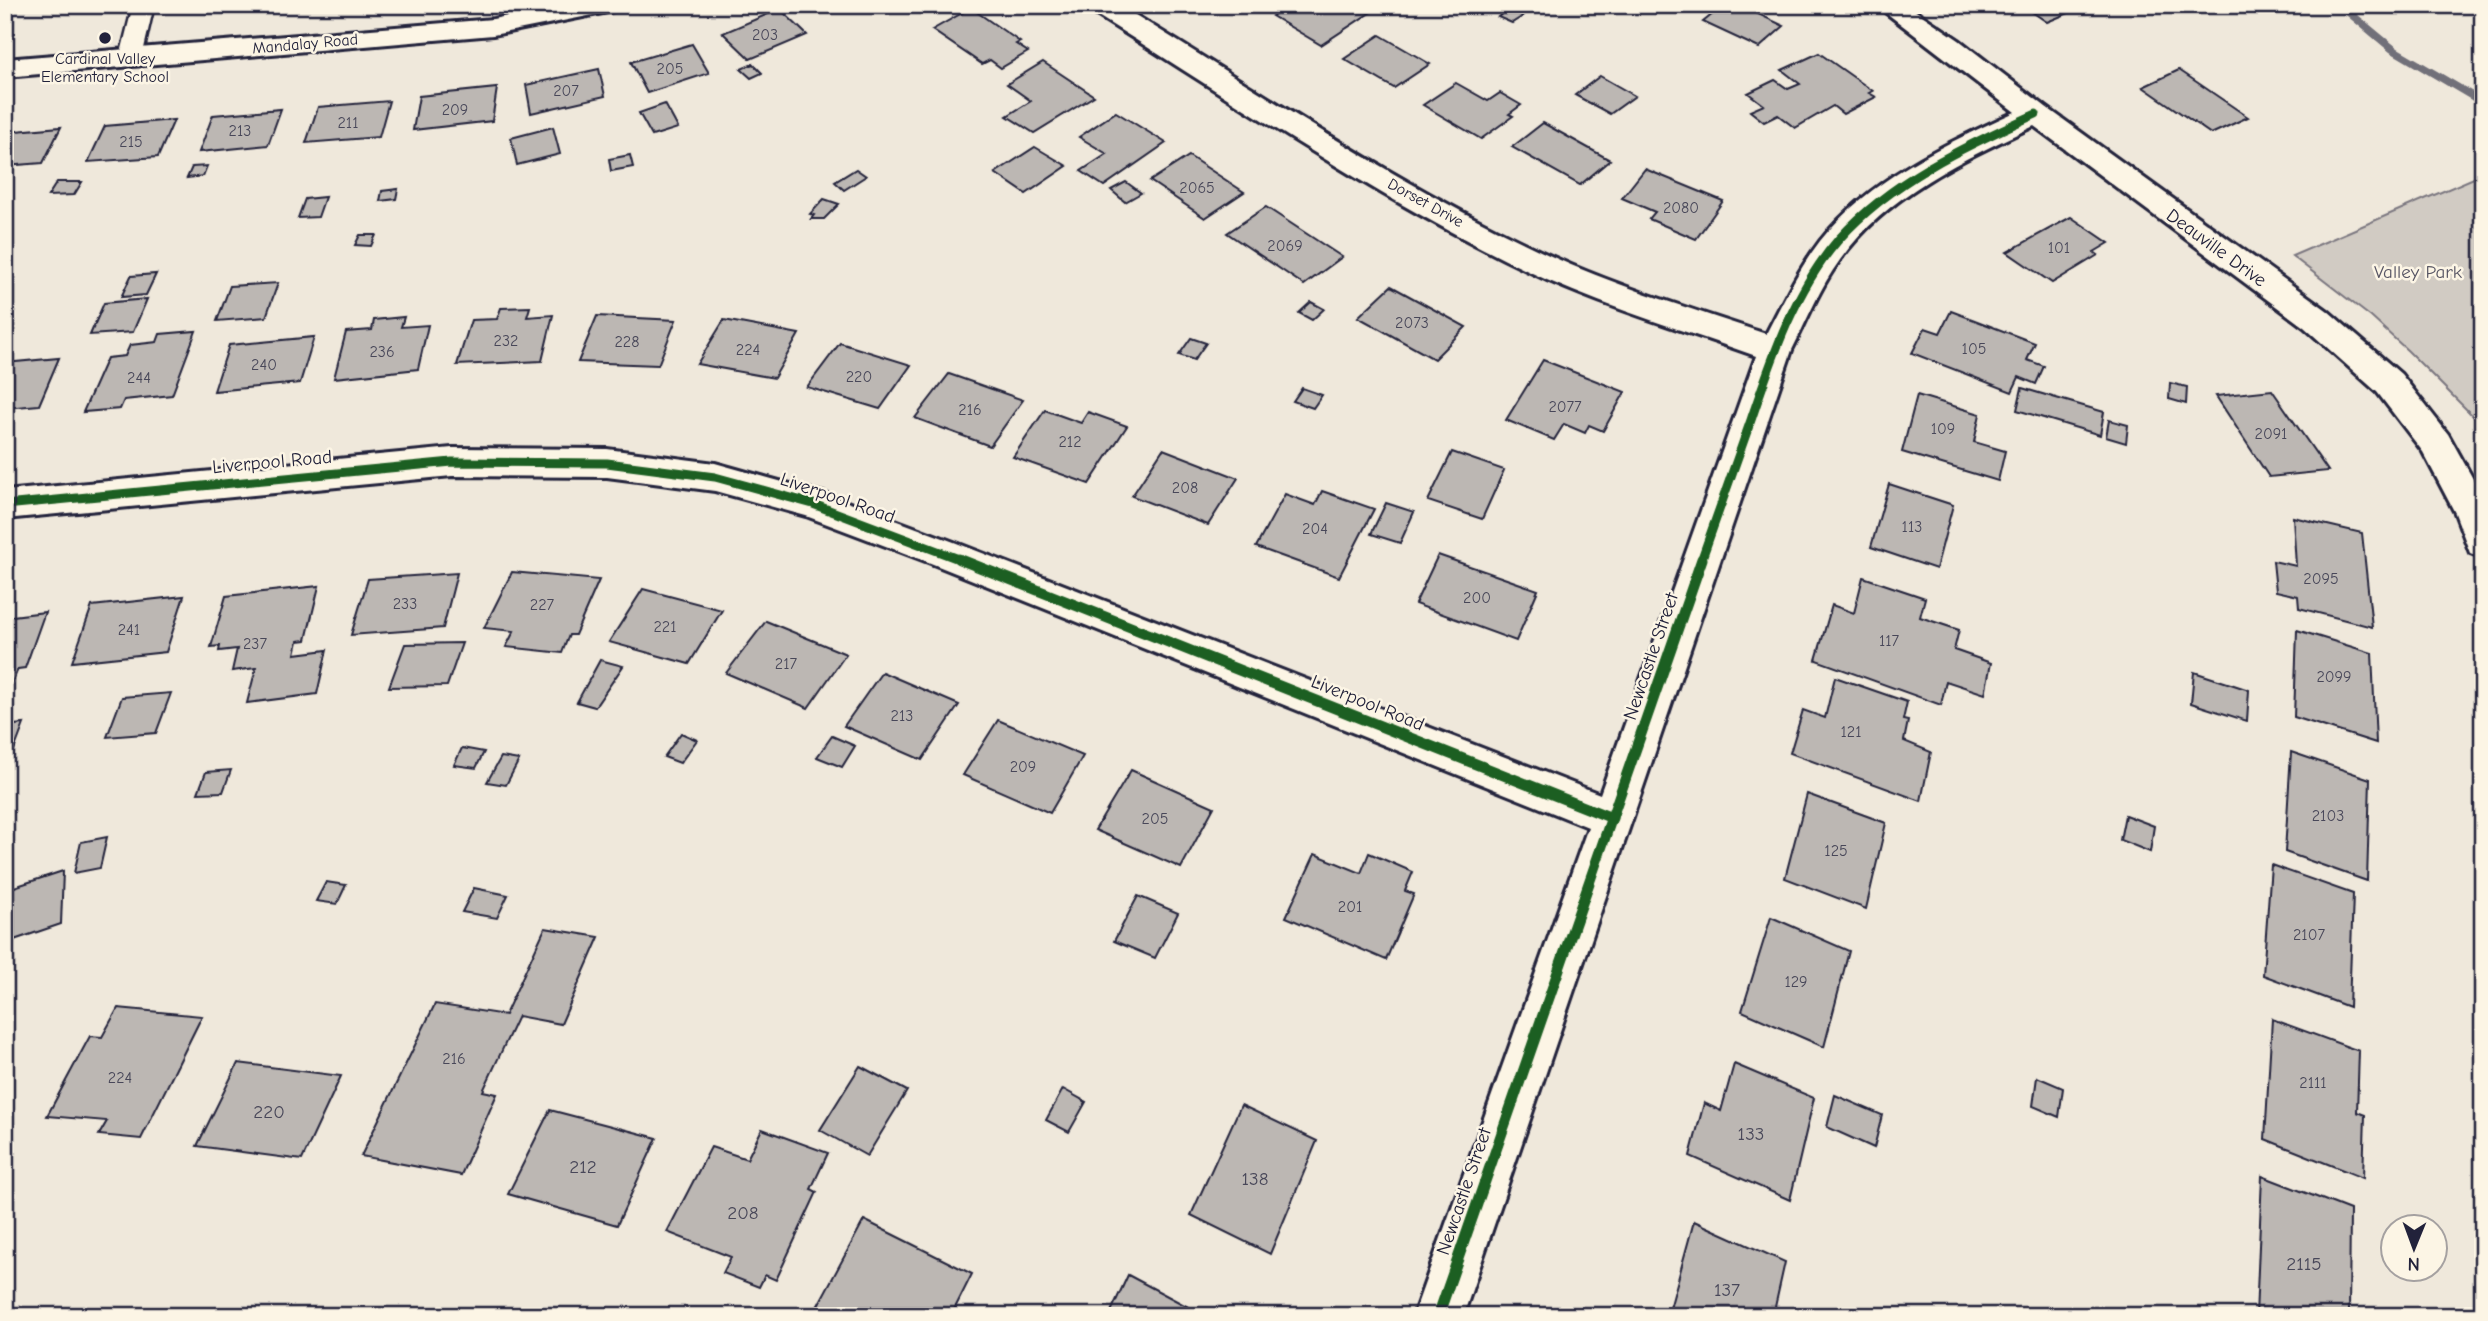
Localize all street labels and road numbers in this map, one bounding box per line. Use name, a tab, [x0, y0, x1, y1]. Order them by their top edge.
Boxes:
street label: Mandalay Road	[251, 30, 359, 58]
street label: Dorset Drive	[1384, 175, 1467, 231]
street label: Deauville Drive	[2162, 204, 2271, 291]
street label: Liverpool Road	[211, 446, 333, 478]
street label: Liverpool Road	[777, 468, 898, 528]
street label: Newcastle Street	[1619, 589, 1683, 723]
street label: Liverpool Road	[1308, 670, 1427, 736]
street label: Newcastle Street	[1432, 1124, 1496, 1258]

